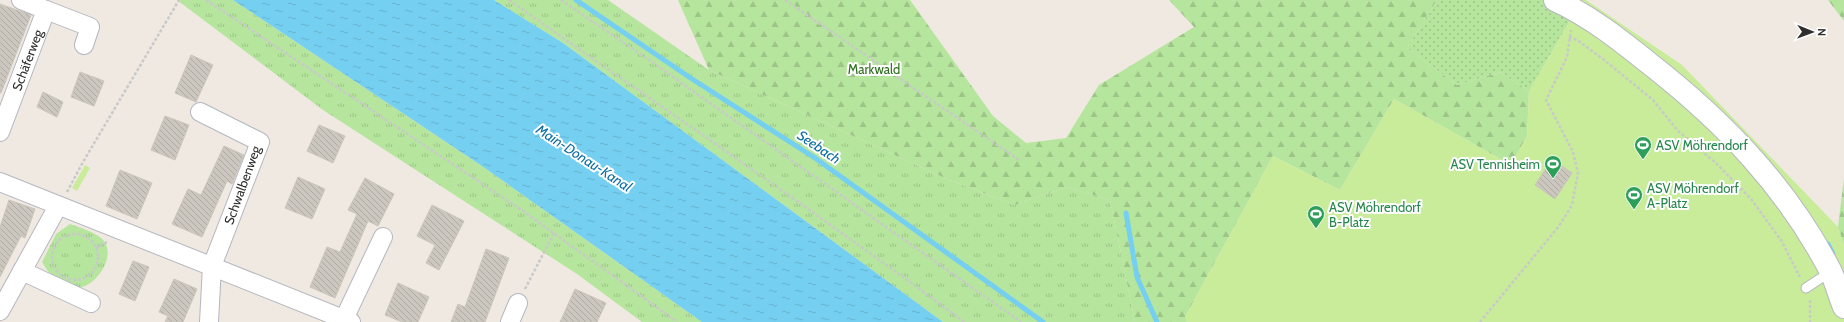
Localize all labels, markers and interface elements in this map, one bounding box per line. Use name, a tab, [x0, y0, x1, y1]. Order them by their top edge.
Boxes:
north arrow	[1792, 12, 1832, 52]
street label: Schäferweg	[8, 27, 46, 93]
text: N	[1815, 28, 1829, 36]
park label: Markwald	[848, 61, 900, 77]
water label: Main-Donau-Kanal	[532, 120, 636, 196]
water label: Seebach	[794, 126, 844, 168]
sports icon: ASV Möhrendorf	[1633, 135, 1653, 160]
place label: ASV Möhrendorf	[1656, 137, 1748, 153]
street label: Schwalbenweg	[220, 143, 264, 227]
sports icon: ASV Tennisheim	[1543, 154, 1563, 179]
place label: ASV Tennisheim	[1450, 156, 1540, 172]
place label: ASV Möhrendorf A-Platz	[1647, 180, 1739, 211]
sports icon: ASV Möhrendorf A-Platz	[1624, 185, 1644, 210]
place label: ASV Möhrendorf B-Platz	[1329, 199, 1421, 230]
sports icon: ASV Möhrendorf B-Platz	[1306, 204, 1326, 229]

